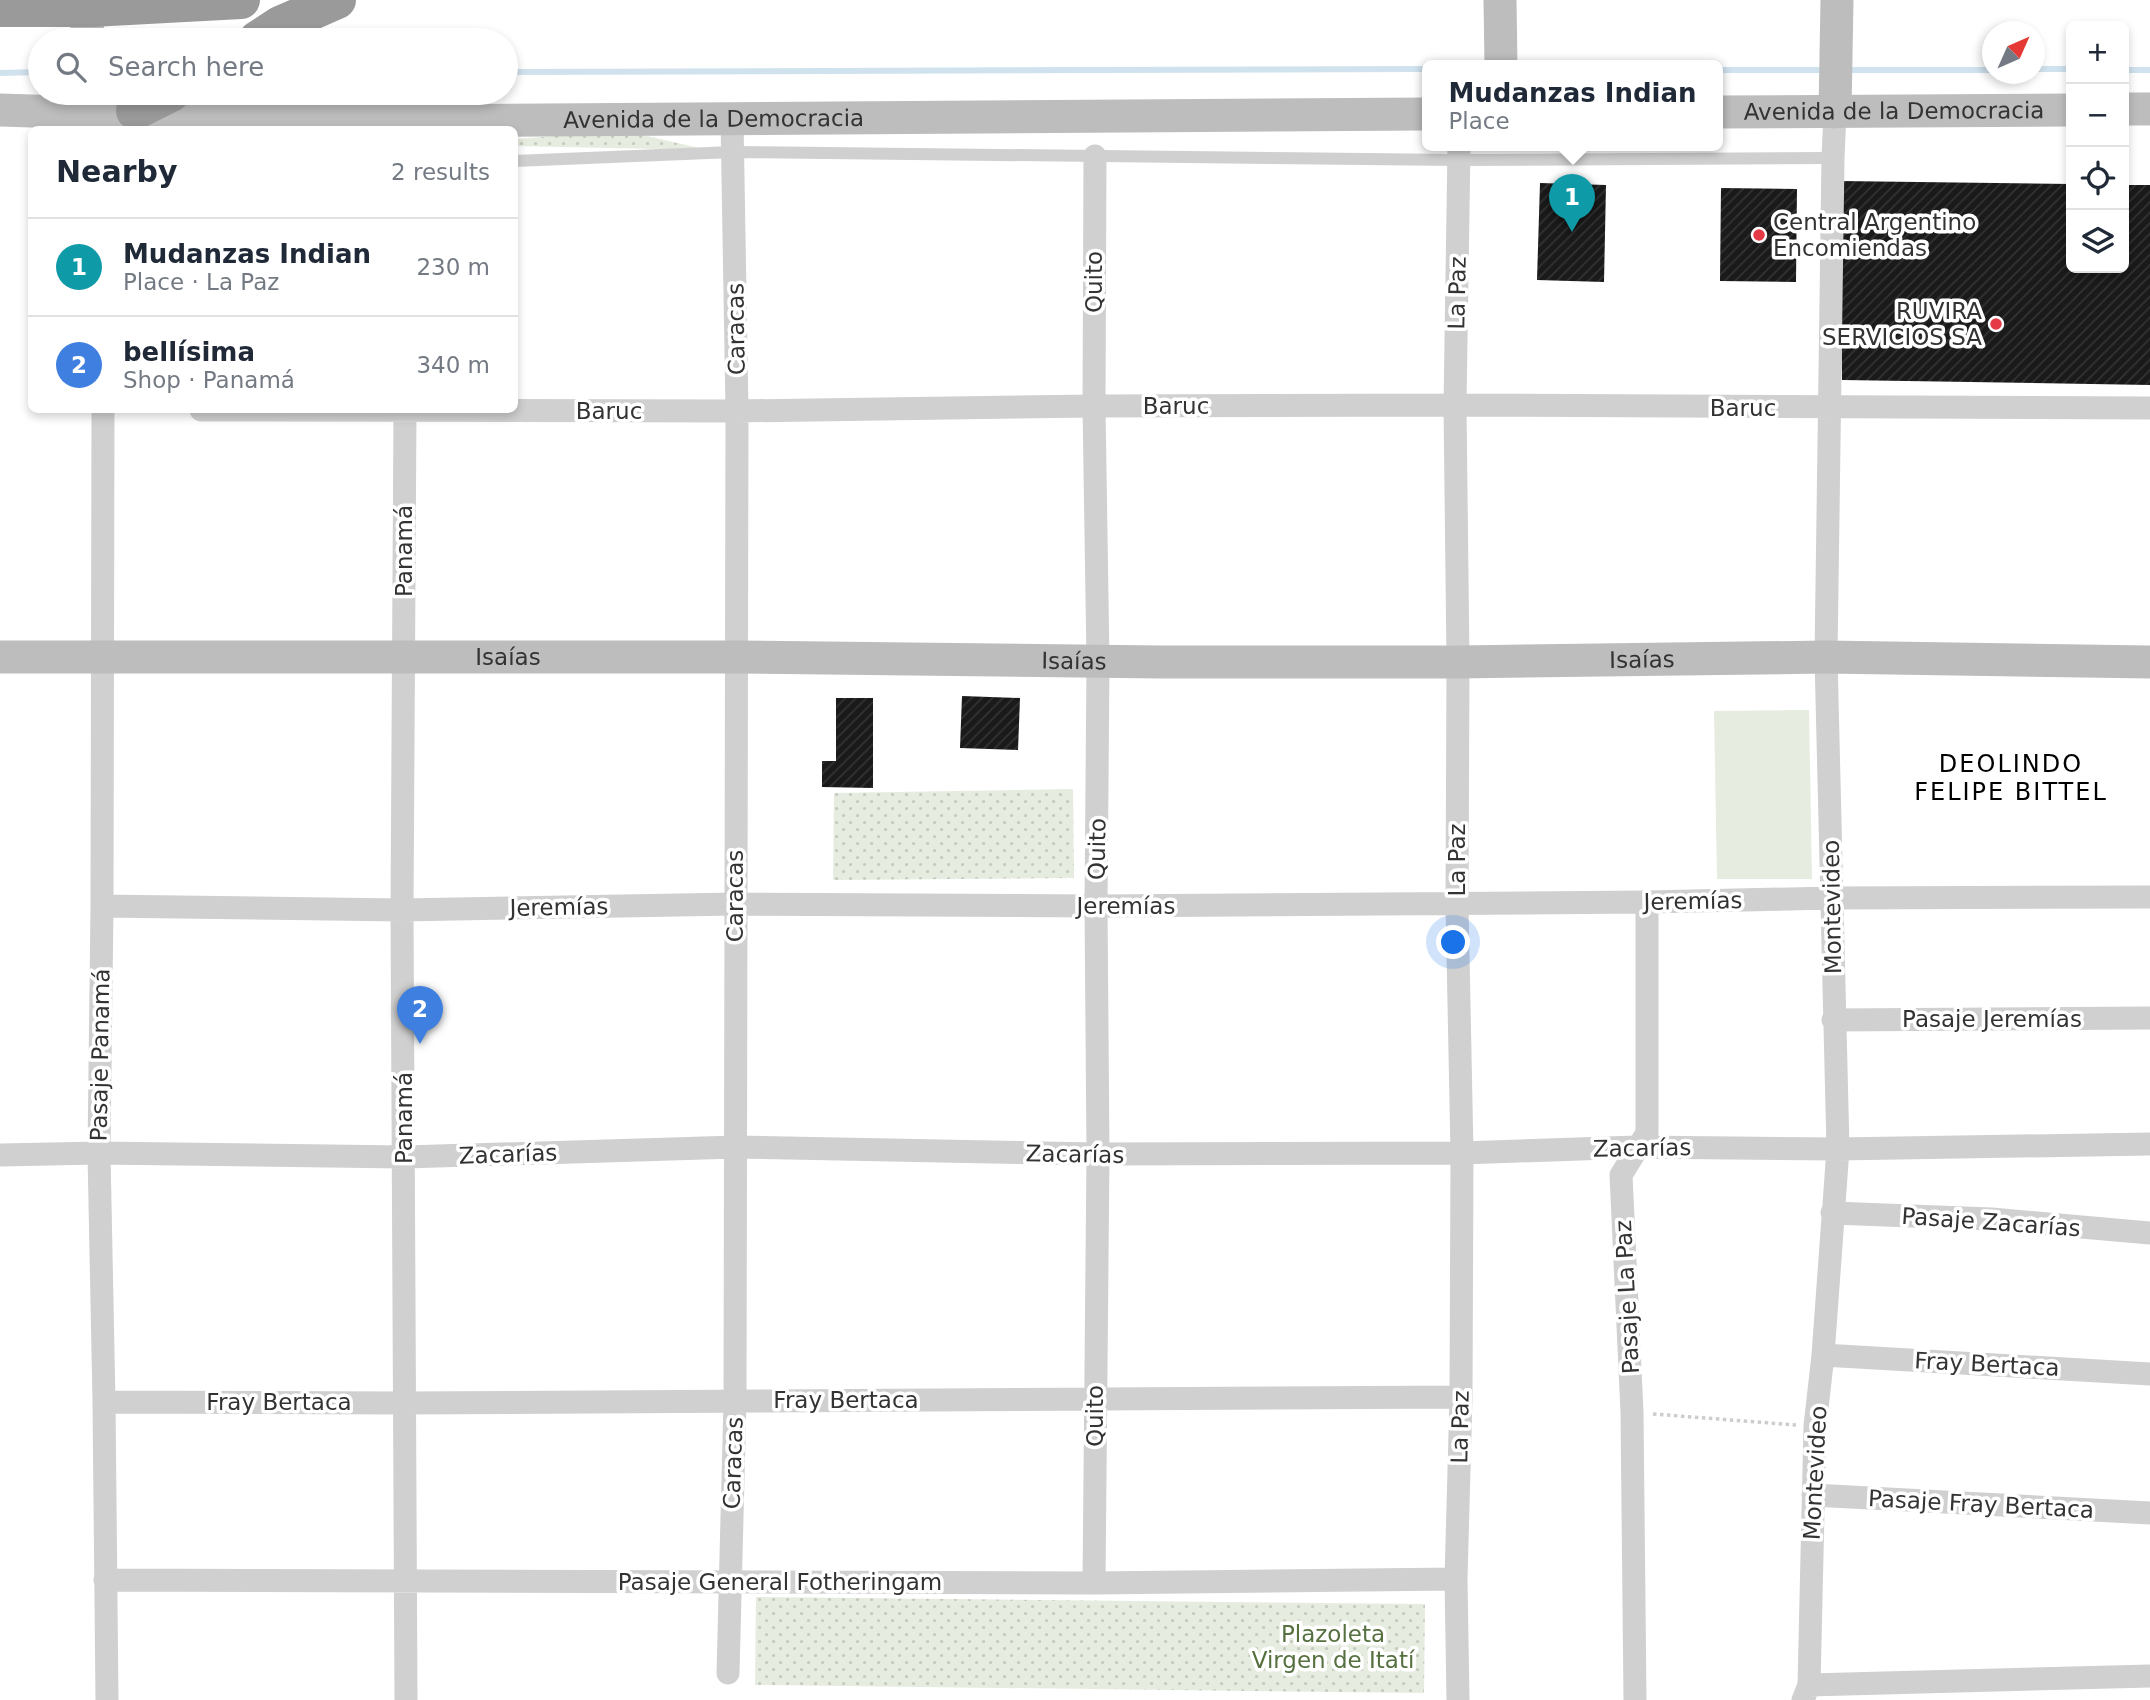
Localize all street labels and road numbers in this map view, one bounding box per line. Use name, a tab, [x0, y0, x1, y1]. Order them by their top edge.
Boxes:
street label: Avenida de la Democracia	[1744, 97, 2044, 125]
street label: Avenida de la Democracia	[563, 105, 864, 133]
street label: Quito	[1081, 251, 1107, 313]
street label: La Paz	[1443, 256, 1471, 330]
street label: Caracas	[722, 283, 750, 375]
street label: Baruc	[1143, 393, 1209, 419]
street label: Baruc	[1710, 395, 1776, 421]
street label: Baruc	[576, 398, 642, 424]
street label: Panamá	[391, 505, 417, 597]
street label: Isaías	[475, 644, 541, 670]
street label: Isaías	[1609, 646, 1675, 673]
street label: Isaías	[1041, 648, 1107, 674]
street label: Quito	[1083, 818, 1111, 880]
street label: La Paz	[1444, 823, 1470, 897]
street label: Montevideo	[1818, 840, 1846, 974]
street label: Caracas	[722, 850, 748, 942]
street label: Jeremías	[1641, 887, 1743, 915]
street label: Jeremías	[507, 893, 609, 921]
street label: Jeremías	[1075, 893, 1175, 919]
street label: Pasaje Panamá	[85, 968, 115, 1142]
street label: Pasaje Jeremías	[1902, 1006, 2082, 1032]
street label: Panamá	[391, 1072, 417, 1164]
street label: Zacarías	[1593, 1134, 1691, 1162]
street label: Zacarías	[458, 1139, 558, 1169]
street label: Zacarías	[1026, 1140, 1124, 1168]
street label: Pasaje Zacarías	[1901, 1203, 2081, 1241]
street label: Pasaje La Paz	[1610, 1219, 1644, 1375]
street label: Fray Bertaca	[1914, 1347, 2060, 1381]
street label: Quito	[1082, 1385, 1108, 1447]
street label: Fray Bertaca	[773, 1387, 919, 1413]
street label: Fray Bertaca	[206, 1389, 352, 1415]
street label: La Paz	[1446, 1390, 1474, 1464]
street label: Montevideo	[1798, 1405, 1832, 1541]
street label: Caracas	[718, 1416, 748, 1510]
street label: Pasaje Fray Bertaca	[1867, 1485, 2095, 1523]
street label: Pasaje General Fotheringam	[618, 1569, 942, 1595]

